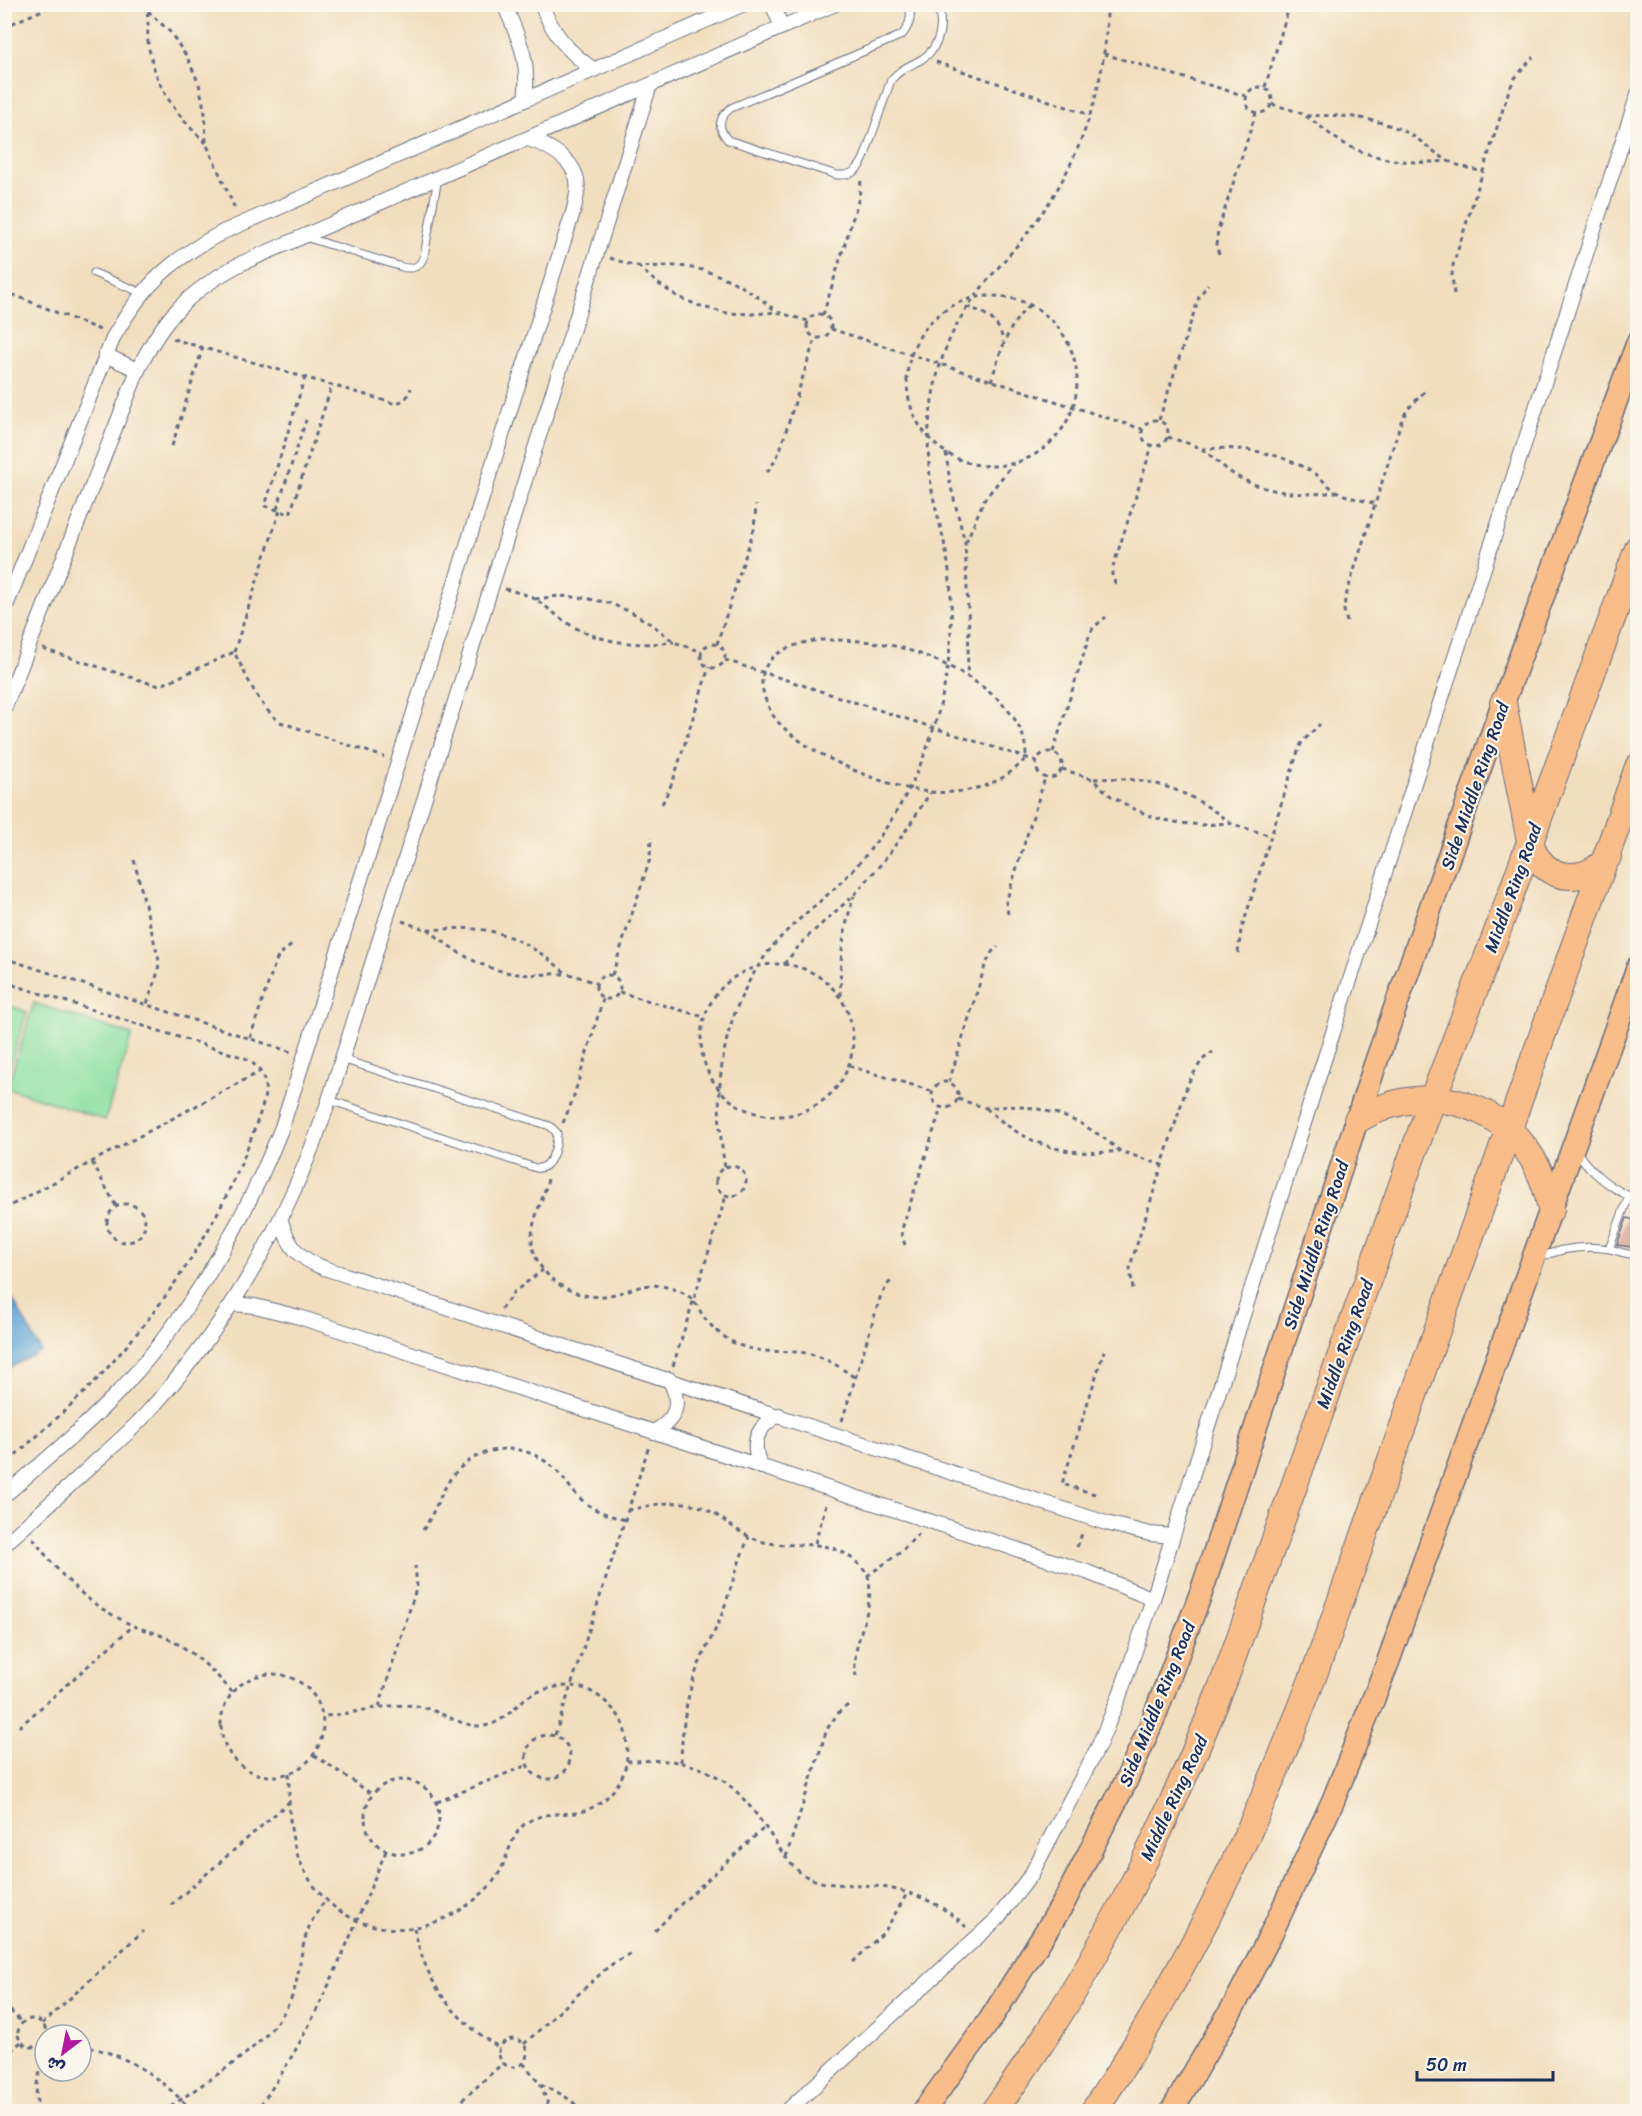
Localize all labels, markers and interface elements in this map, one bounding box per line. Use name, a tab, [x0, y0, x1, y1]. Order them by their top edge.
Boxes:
street label: Side Middle Ring Road	[1431, 696, 1519, 874]
street label: Middle Ring Road	[1475, 817, 1552, 957]
street label: Side Middle Ring Road	[1274, 1155, 1359, 1334]
street label: Middle Ring Road	[1307, 1273, 1384, 1413]
street label: Side Middle Ring Road	[1109, 1615, 1205, 1791]
street label: Middle Ring Road	[1131, 1728, 1218, 1866]
north arrow	[33, 2023, 93, 2083]
scale bar	[1417, 2044, 1554, 2082]
text: ش	[40, 2048, 70, 2082]
text: 50 m	[1426, 2049, 1467, 2081]

